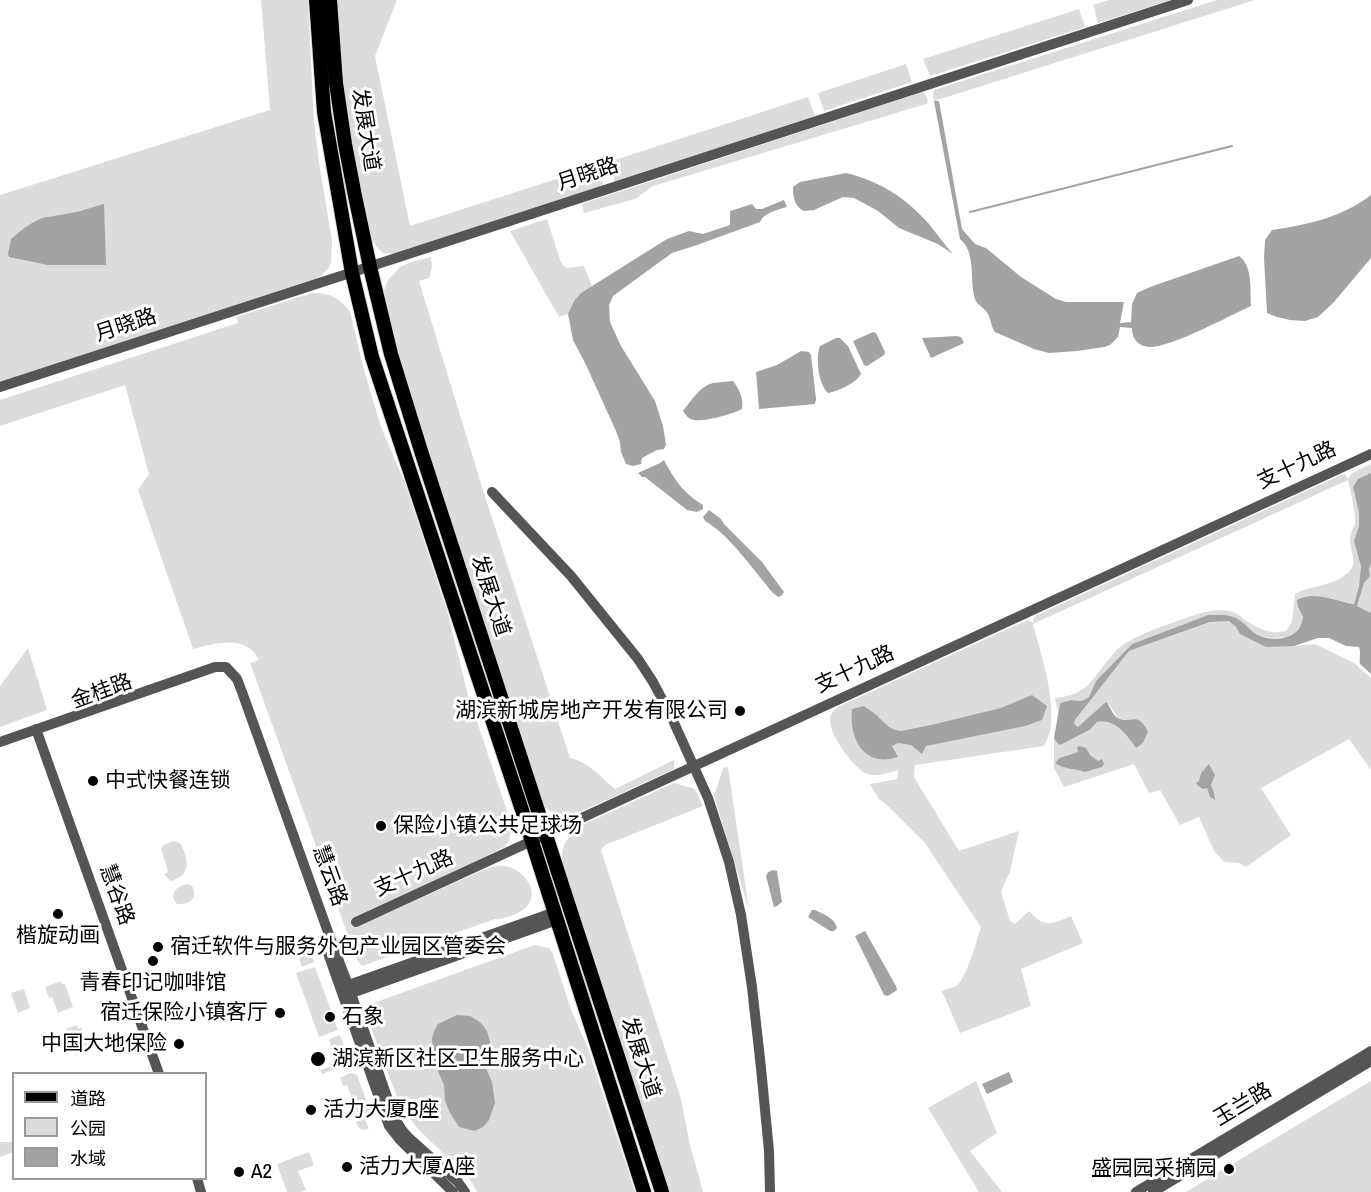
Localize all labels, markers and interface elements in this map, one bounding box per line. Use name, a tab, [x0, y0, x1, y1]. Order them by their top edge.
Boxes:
street label: 发展大道	[346, 87, 384, 173]
street label: 月晓路	[554, 153, 622, 197]
street label: 月晓路	[92, 304, 160, 348]
street label: 支十九路	[1254, 437, 1340, 495]
street label: 发展大道	[465, 552, 515, 640]
street label: 支十九路	[812, 641, 898, 699]
street label: 金桂路	[68, 669, 136, 715]
place label: 湖滨新城房地产开发有限公司	[455, 698, 728, 724]
marker: 湖滨新城房地产开发有限公司	[733, 704, 747, 718]
place label: 中式快餐连锁	[105, 768, 231, 794]
marker: 中式快餐连锁	[86, 774, 100, 788]
place label: 保险小镇公共足球场	[393, 813, 582, 839]
marker: 保险小镇公共足球场	[374, 819, 388, 833]
street label: 慧云路	[306, 842, 352, 910]
street label: 支十九路	[371, 845, 457, 903]
street label: 慧谷路	[93, 861, 139, 929]
marker: 楷旋动画	[51, 907, 65, 921]
place label: 楷旋动画	[16, 923, 100, 949]
place label: 宿迁软件与服务外包产业园区管委会	[170, 934, 506, 960]
marker: 宿迁软件与服务外包产业园区管委会	[151, 940, 165, 954]
marker: 青春印记咖啡馆	[146, 954, 160, 968]
place label: 青春印记咖啡馆	[80, 970, 226, 996]
place label: 宿迁保险小镇客厅	[100, 1000, 268, 1026]
place label: 石象	[342, 1004, 384, 1030]
marker: 宿迁保险小镇客厅	[273, 1006, 287, 1020]
marker: 石象	[323, 1010, 337, 1024]
street label: 发展大道	[615, 1014, 665, 1102]
place label: 中国大地保险	[41, 1031, 167, 1057]
marker: 中国大地保险	[172, 1037, 186, 1051]
place label: 湖滨新区社区卫生服务中心	[332, 1046, 584, 1072]
marker: 湖滨新区社区卫生服务中心	[309, 1050, 327, 1068]
legend	[12, 1072, 207, 1180]
street label: 玉兰路	[1210, 1078, 1276, 1132]
text: 道路	[70, 1086, 106, 1111]
place label: 活力大厦B座	[323, 1097, 439, 1123]
marker: 活力大厦B座	[304, 1103, 318, 1117]
text: 公园	[70, 1116, 106, 1141]
text: 水域	[70, 1146, 106, 1171]
place label: 活力大厦A座	[359, 1154, 475, 1180]
place label: 盛园园采摘园	[1091, 1156, 1217, 1182]
place label: A2	[251, 1159, 272, 1185]
marker: 活力大厦A座	[340, 1160, 354, 1174]
marker: 盛园园采摘园	[1222, 1162, 1236, 1176]
marker: A2	[232, 1165, 246, 1179]

